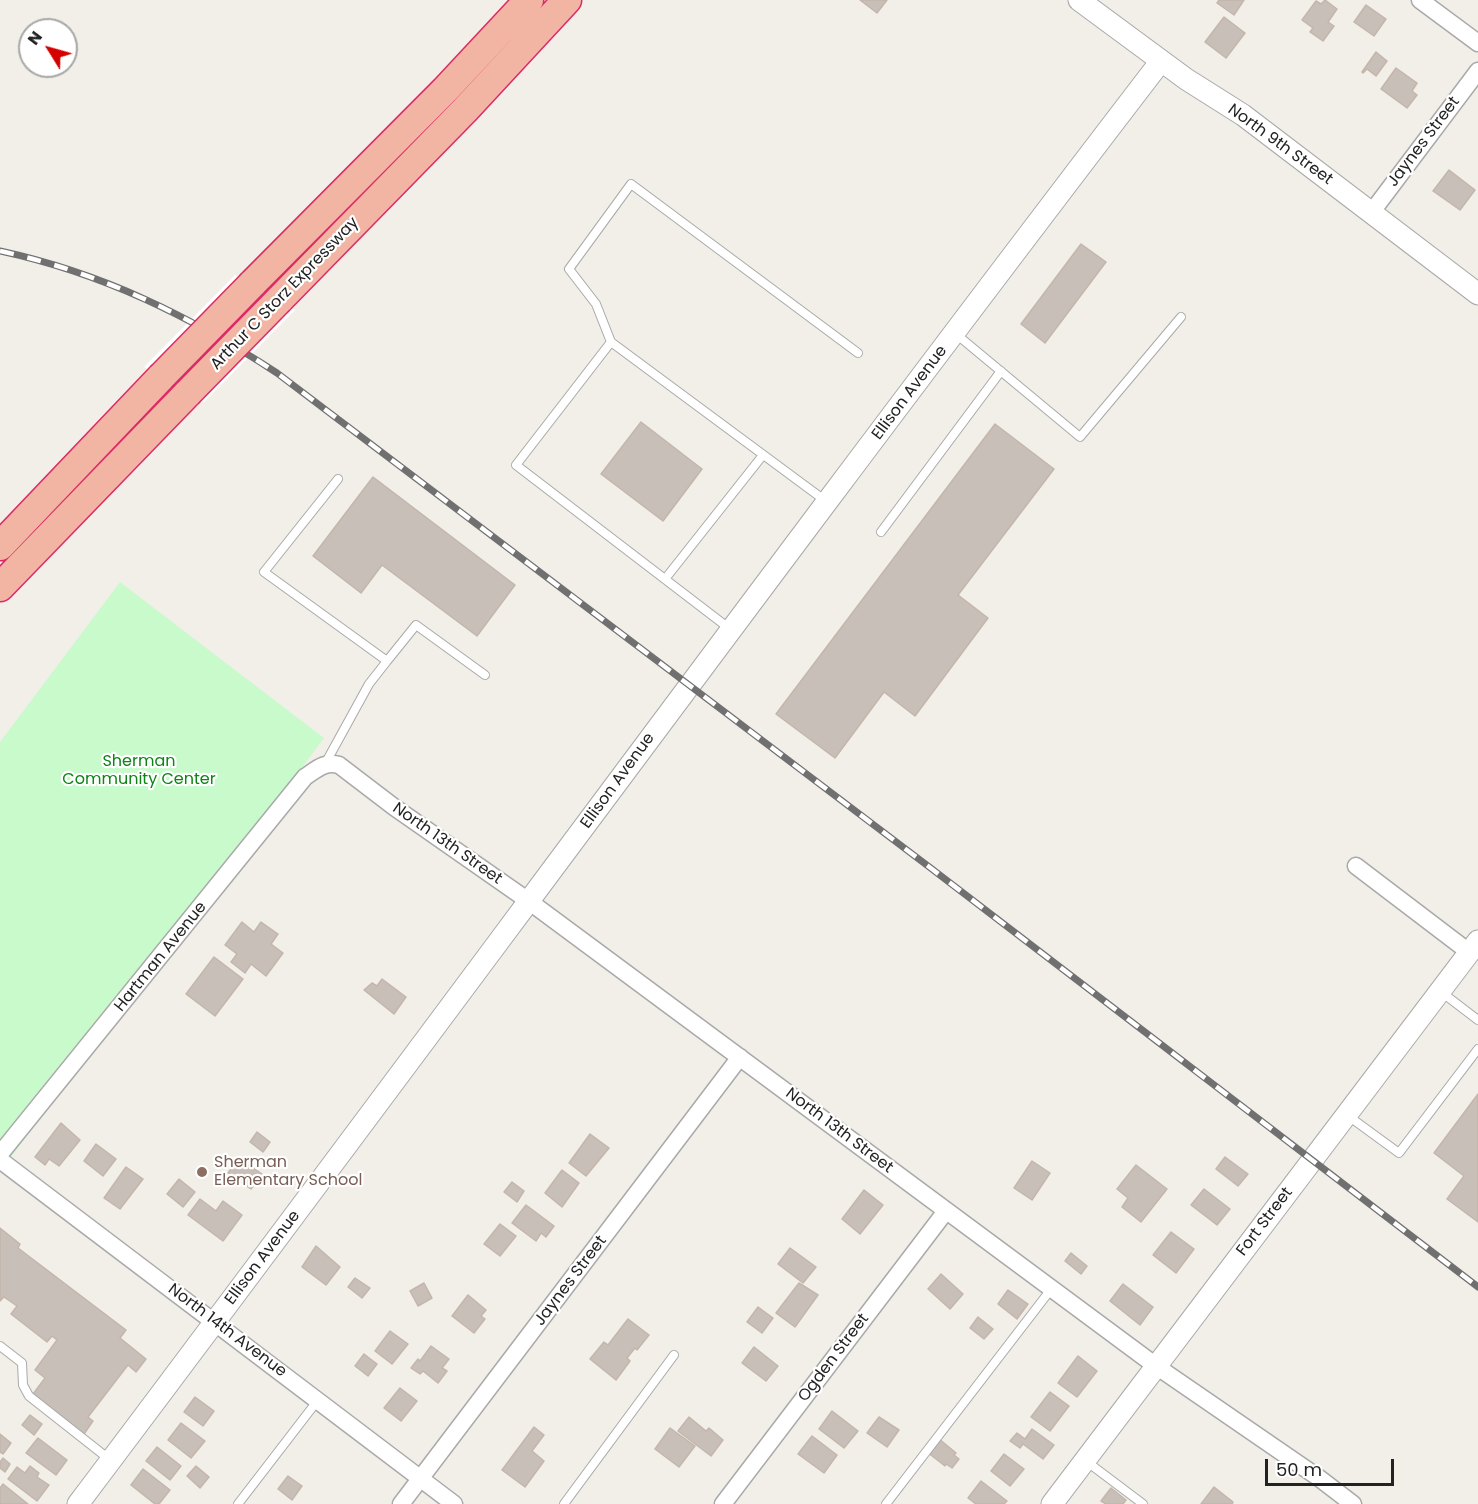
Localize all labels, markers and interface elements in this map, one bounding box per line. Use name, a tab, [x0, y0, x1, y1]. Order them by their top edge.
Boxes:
north arrow	[18, 18, 78, 78]
text: N	[22, 26, 48, 50]
street label: Jaynes Street	[1384, 93, 1464, 191]
street label: North 9th Street	[1224, 100, 1336, 190]
street label: Arthur C Storz Expressway	[207, 214, 363, 374]
street label: Ellison Avenue	[868, 342, 952, 444]
street label: Ellison Avenue	[577, 730, 659, 832]
park label: Sherman Community Center	[62, 752, 216, 790]
street label: North 13th Street	[388, 799, 506, 889]
street label: Hartman Avenue	[111, 898, 211, 1016]
street label: North 13th Street	[782, 1084, 896, 1178]
place label: Sherman Elementary School	[214, 1153, 362, 1191]
marker: Sherman Elementary School	[195, 1165, 209, 1179]
street label: Fort Street	[1233, 1184, 1297, 1260]
street label: Ellison Avenue	[221, 1207, 305, 1309]
street label: Jaynes Street	[531, 1232, 611, 1330]
street label: North 14th Avenue	[164, 1280, 290, 1382]
street label: Ogden Street	[795, 1310, 873, 1406]
scale bar	[1268, 1447, 1397, 1485]
text: 50 m	[1276, 1457, 1322, 1482]

